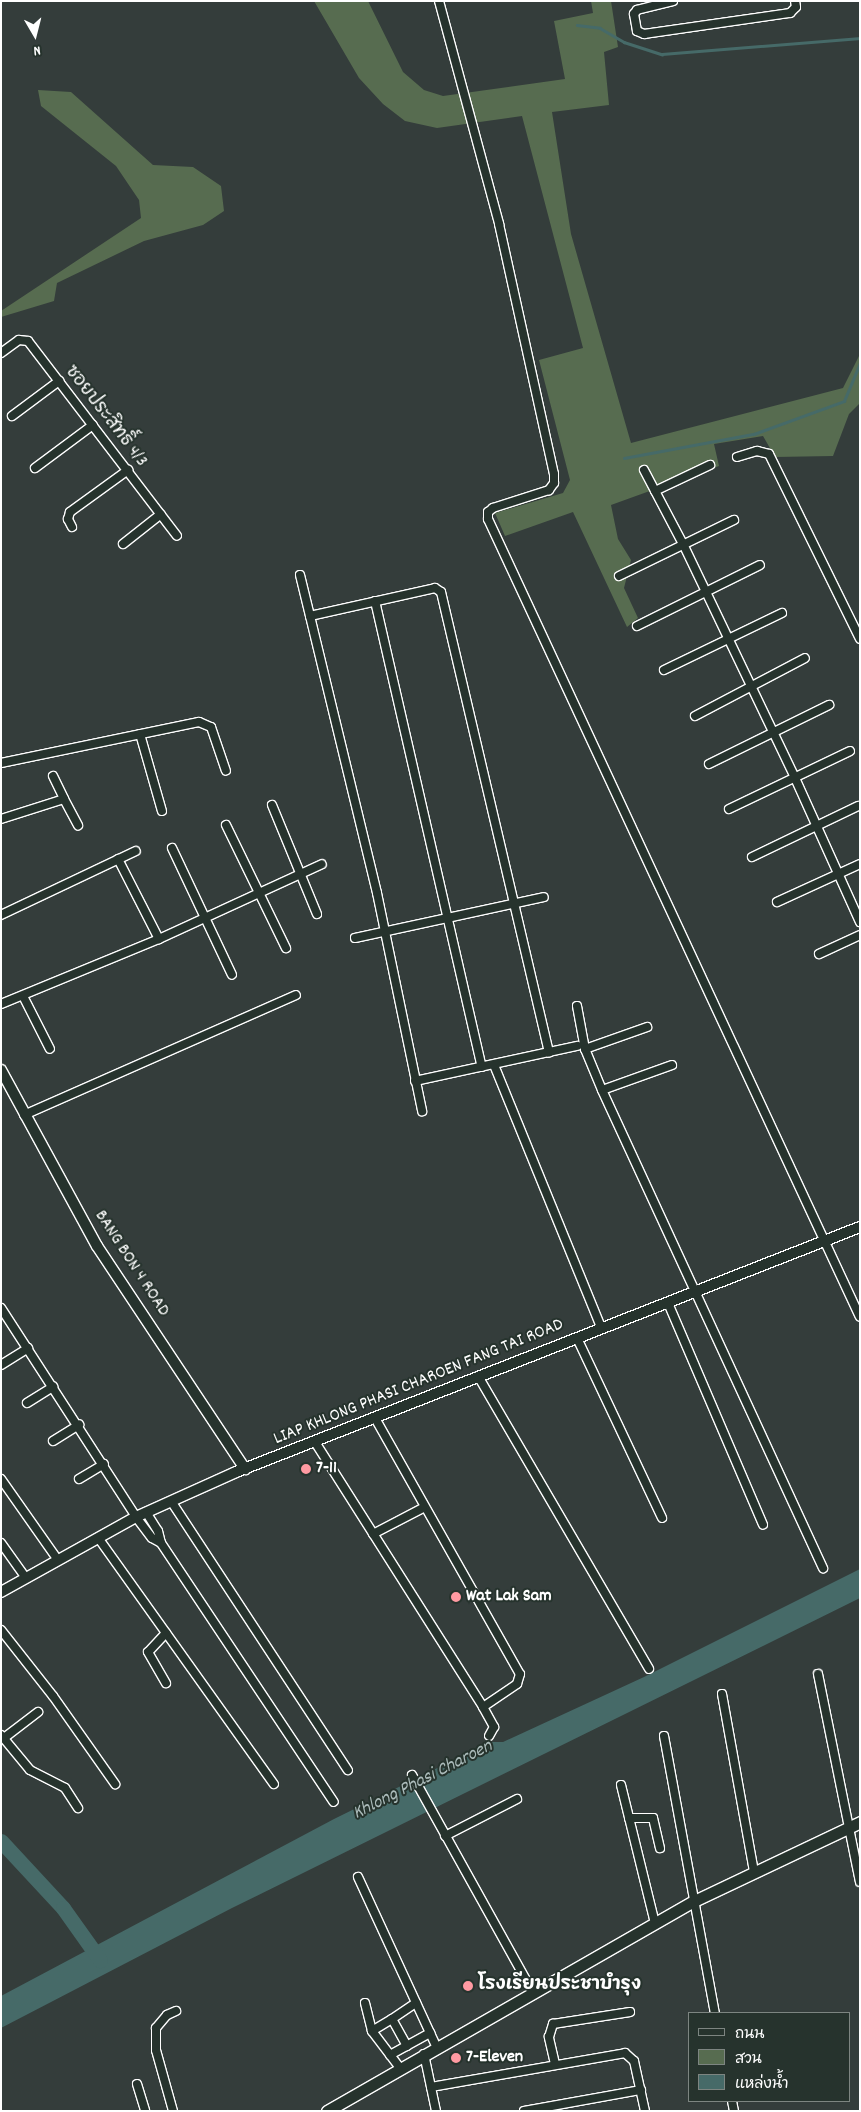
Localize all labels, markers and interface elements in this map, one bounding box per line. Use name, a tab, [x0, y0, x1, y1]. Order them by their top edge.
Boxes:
north arrow	[10, 10, 60, 60]
text: N	[32, 39, 42, 60]
street label: ซอยประสิทธิ์ 4/3	[59, 362, 151, 472]
street label: BANG BON 4 ROAD	[89, 1207, 173, 1321]
street label: LIAP KHLONG PHASI CHAROEN FANG TAI ROAD	[271, 1315, 567, 1451]
place label: 7-11	[316, 1458, 337, 1480]
marker: 7-11	[300, 1463, 312, 1475]
place label: Wat Lak Sam	[466, 1586, 552, 1608]
marker: Wat Lak Sam	[450, 1591, 462, 1603]
water label: Khlong Phasi Charoen	[349, 1736, 497, 1826]
place label: โรงเรียนประชาบำรุง	[478, 1975, 641, 1997]
marker: โรงเรียนประชาบำรุง	[462, 1980, 474, 1992]
legend	[688, 2012, 851, 2102]
text: ถนน	[735, 2024, 764, 2046]
place label: 7-Eleven	[466, 2047, 523, 2069]
text: สวน	[735, 2049, 762, 2071]
marker: 7-Eleven	[450, 2052, 462, 2064]
text: แหล่งน้ำ	[735, 2074, 789, 2096]

